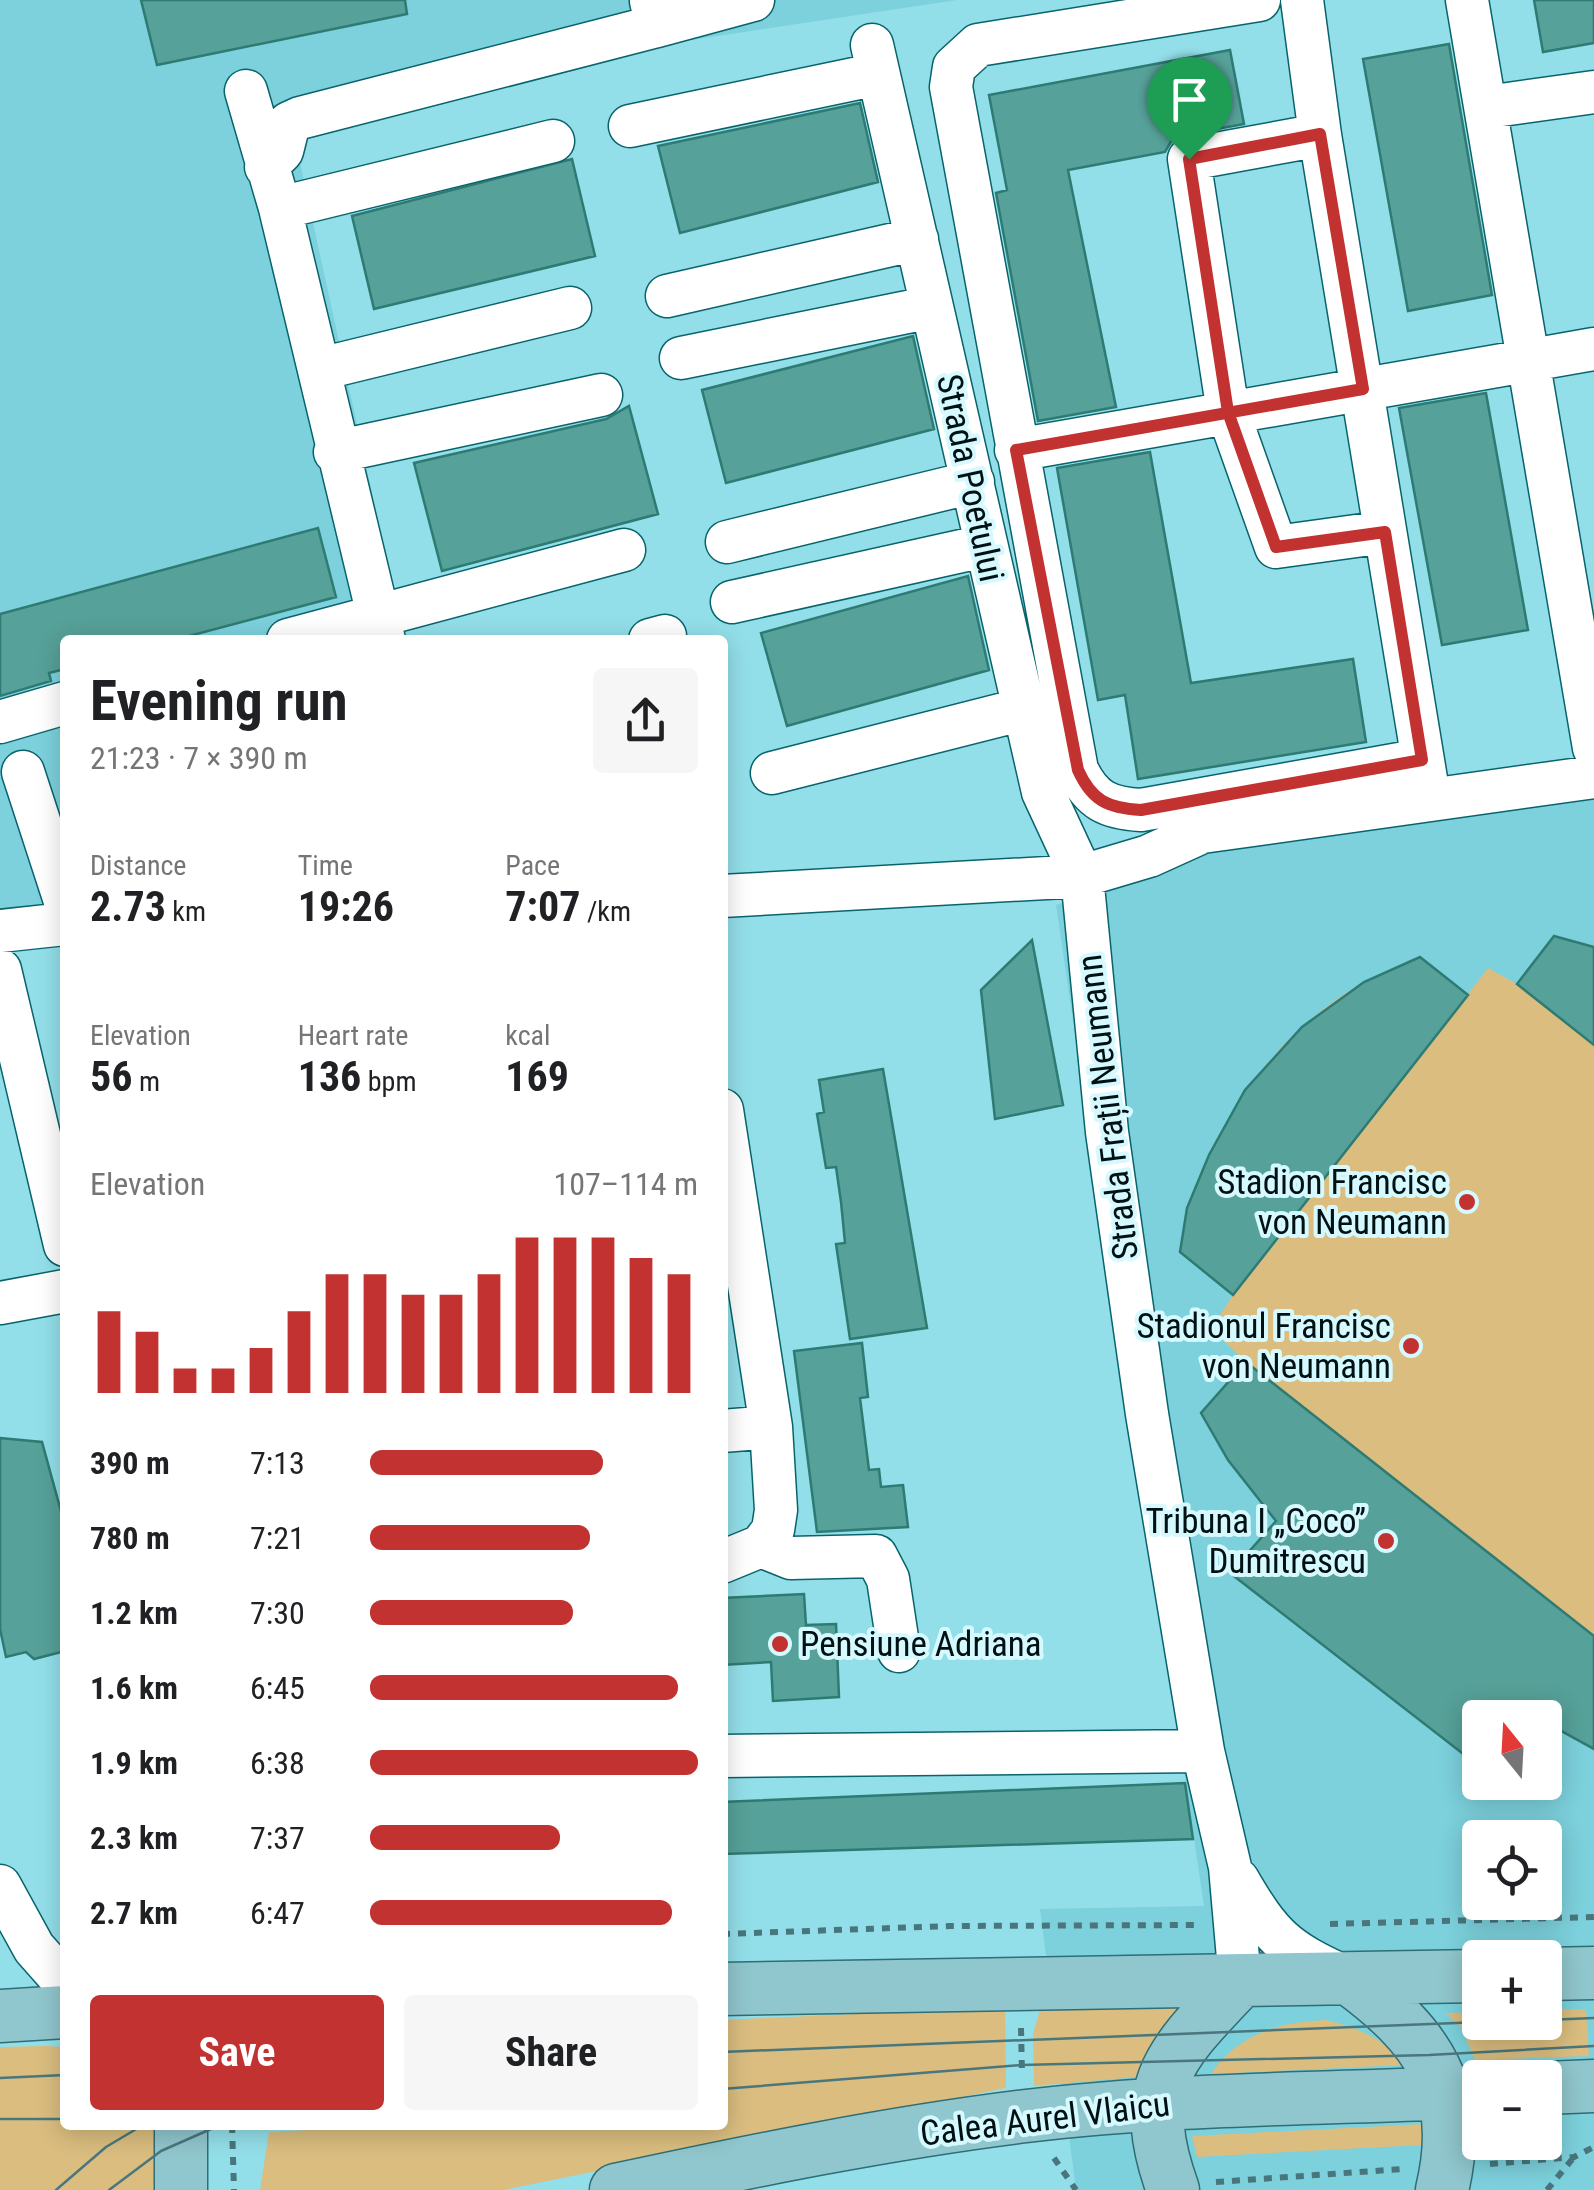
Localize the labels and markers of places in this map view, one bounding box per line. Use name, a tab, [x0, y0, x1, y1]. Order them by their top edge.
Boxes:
pin	[1147, 57, 1232, 160]
place label: Stadion Francisc von Neumann	[1217, 1162, 1447, 1243]
marker: Stadion Francisc von Neumann	[1456, 1191, 1478, 1213]
place label: Stadionul Francisc von Neumann	[1136, 1306, 1391, 1387]
marker: Stadionul Francisc von Neumann	[1400, 1335, 1422, 1357]
place label: Tribuna I „Coco” Dumitrescu	[1146, 1501, 1366, 1582]
marker: Tribuna I „Coco” Dumitrescu	[1375, 1530, 1397, 1552]
place label: Pensiune Adriana	[800, 1624, 1042, 1665]
marker: Pensiune Adriana	[769, 1633, 791, 1655]

